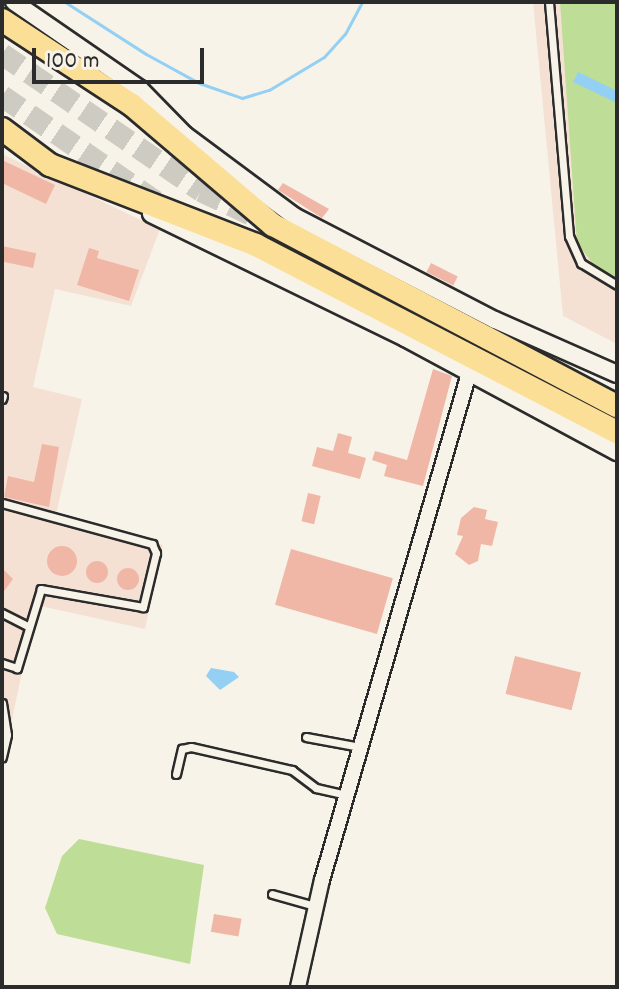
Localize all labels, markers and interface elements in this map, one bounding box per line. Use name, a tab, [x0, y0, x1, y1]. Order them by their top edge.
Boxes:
scale bar	[36, 32, 208, 82]
text: 100 m	[46, 45, 99, 79]

